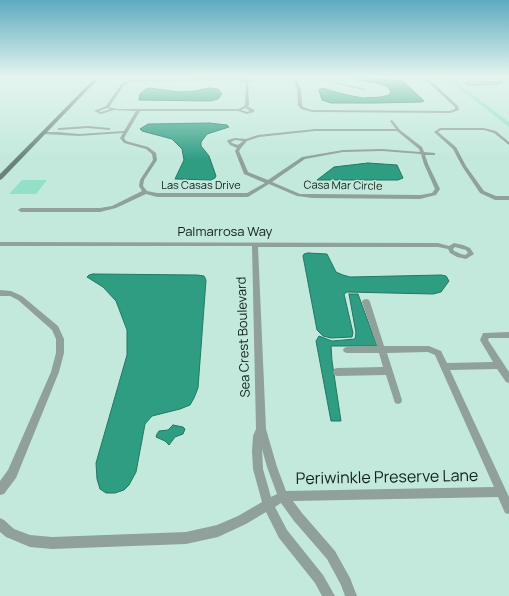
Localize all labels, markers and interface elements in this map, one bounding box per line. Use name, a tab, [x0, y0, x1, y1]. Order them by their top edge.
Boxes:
street label: Las Casas Drive	[161, 179, 241, 193]
street label: Casa Mar Circle	[303, 179, 383, 193]
street label: Palmarrosa Way	[178, 224, 272, 240]
street label: Sea Crest Boulevard	[234, 276, 254, 398]
street label: Periwinkle Preserve Lane	[296, 467, 478, 489]

